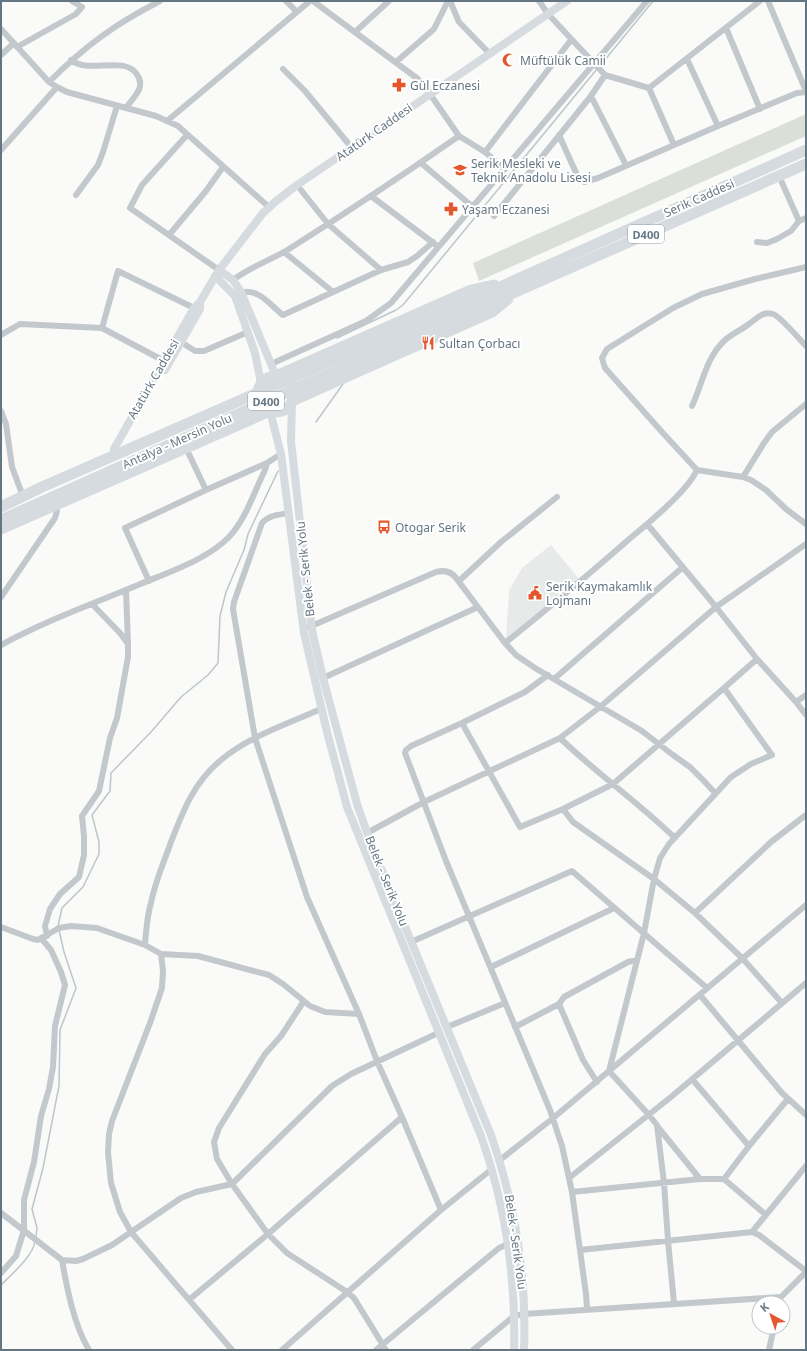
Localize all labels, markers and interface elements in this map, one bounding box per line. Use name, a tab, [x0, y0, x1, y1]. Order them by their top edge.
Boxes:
mosque icon: Müftülük Camii	[501, 52, 517, 68]
place label: Müftülük Camii	[520, 52, 606, 69]
pharmacy icon: Gül Eczanesi	[391, 77, 407, 93]
place label: Gül Eczanesi	[410, 77, 480, 94]
street label: Atatürk Caddesi	[332, 99, 416, 165]
place label: Serik Mesleki ve Teknik Anadolu Lisesi	[471, 155, 591, 186]
school or university icon: Serik Mesleki ve Teknik Anadolu Lisesi	[452, 162, 468, 178]
street label: Serik Caddesi	[661, 175, 737, 221]
pharmacy icon: Yaşam Eczanesi	[443, 201, 459, 217]
place label: Yaşam Eczanesi	[462, 201, 550, 218]
road number: D400	[628, 225, 664, 243]
restaurant icon: Sultan Çorbacı	[420, 335, 436, 351]
place label: Sultan Çorbacı	[439, 335, 520, 352]
street label: Atatürk Caddesi	[123, 336, 183, 422]
road number: D400	[248, 392, 284, 410]
street label: Antalya - Mersin Yolu	[120, 409, 234, 473]
bus stop icon: Otogar Serik	[376, 519, 392, 535]
place label: Otogar Serik	[395, 519, 467, 536]
street label: Belek - Serik Yolu	[292, 520, 318, 618]
place label: Serik Kaymakamlık Lojmanı	[546, 578, 653, 609]
public building icon: Serik Kaymakamlık Lojmanı	[527, 585, 543, 601]
street label: Belek - Serik Yolu	[361, 833, 413, 929]
street label: Belek - Serik Yolu	[501, 1193, 531, 1291]
north arrow	[751, 1295, 791, 1335]
text: K	[757, 1298, 772, 1315]

